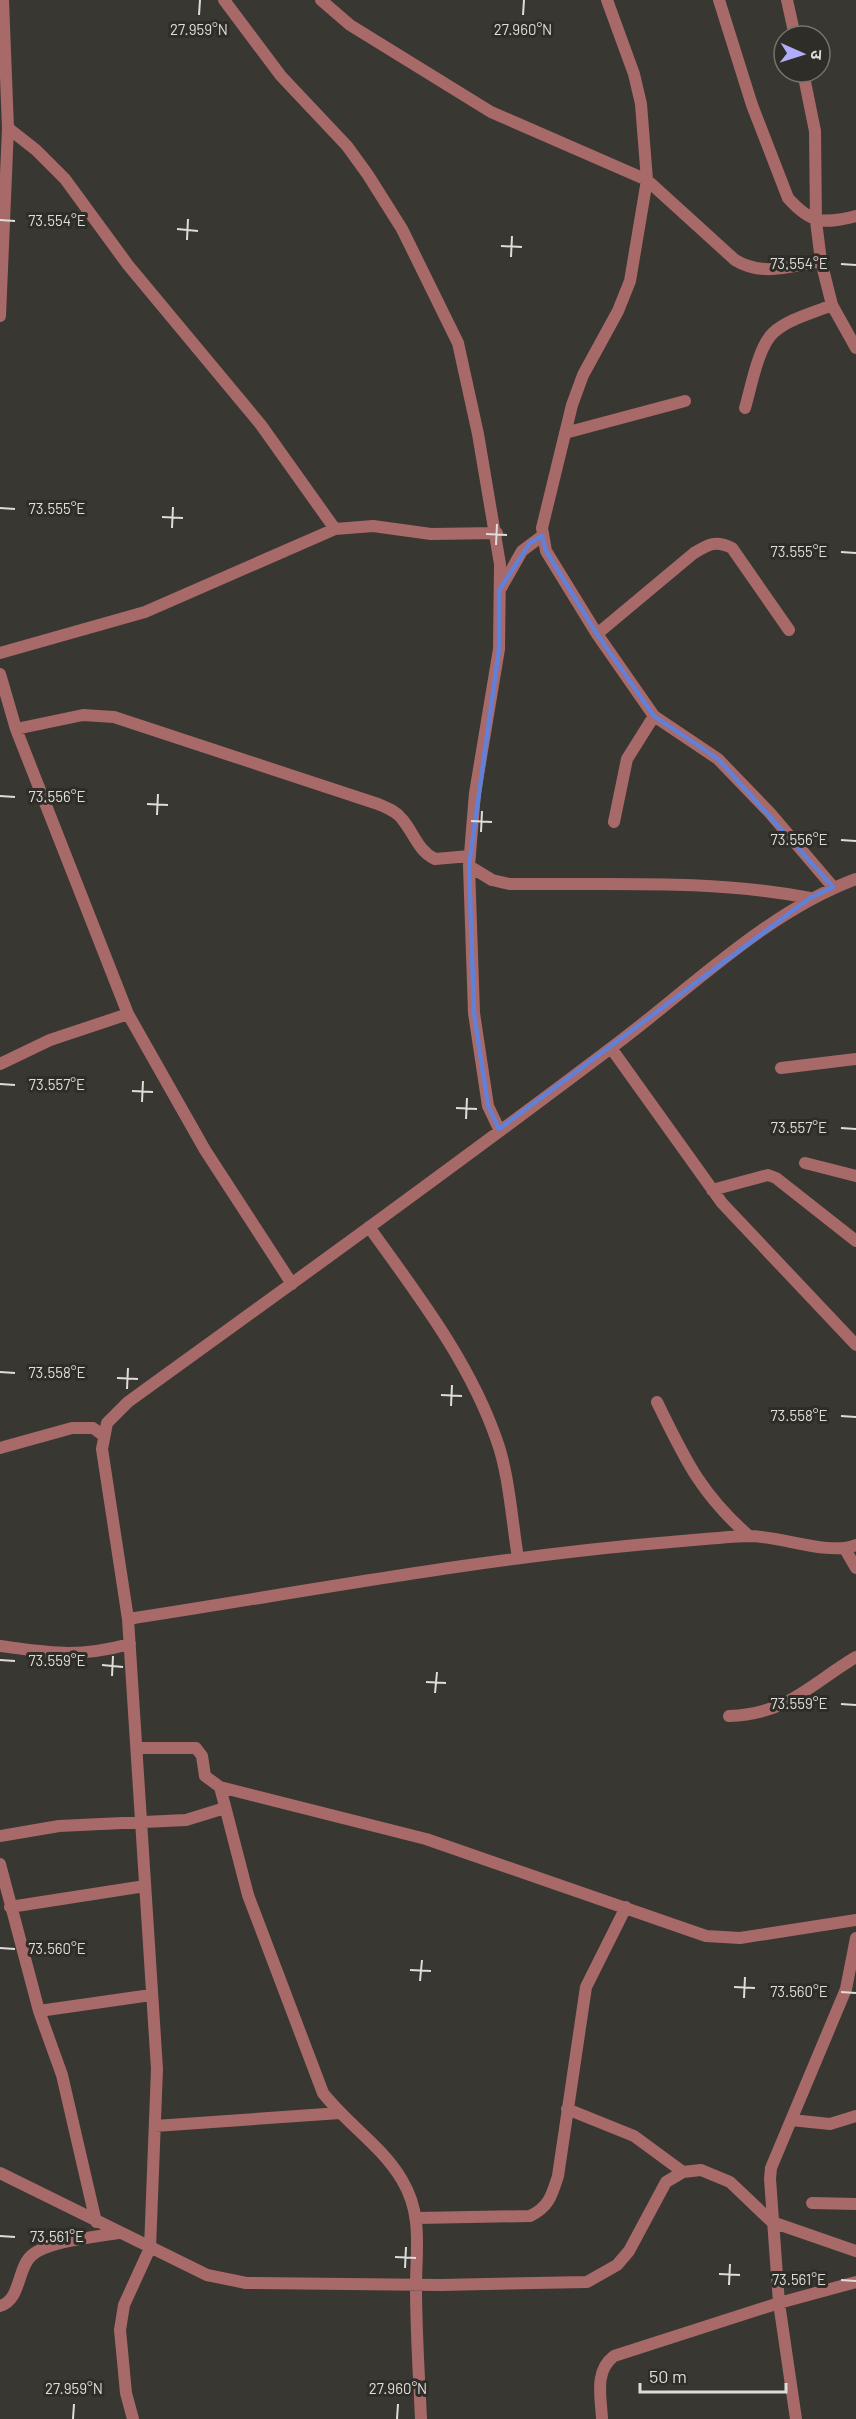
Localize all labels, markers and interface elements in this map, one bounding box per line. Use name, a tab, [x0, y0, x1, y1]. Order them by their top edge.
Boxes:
text: 27.959°N	[170, 20, 228, 38]
text: 27.960°N	[494, 20, 552, 38]
north arrow	[772, 24, 832, 84]
text: उ	[808, 50, 827, 61]
text: 73.554°E	[28, 211, 86, 229]
text: 73.554°E	[770, 254, 828, 272]
text: 73.555°E	[29, 499, 85, 517]
text: 73.555°E	[771, 542, 827, 560]
text: 73.556°E	[29, 787, 85, 805]
text: 73.556°E	[771, 830, 827, 848]
text: 73.557°E	[29, 1075, 85, 1093]
text: 73.557°E	[771, 1118, 827, 1136]
text: 73.558°E	[28, 1363, 86, 1381]
text: 73.558°E	[770, 1406, 828, 1424]
text: 73.559°E	[28, 1651, 86, 1669]
text: 73.559°E	[770, 1694, 828, 1712]
text: 73.560°E	[28, 1939, 86, 1957]
text: 73.560°E	[770, 1982, 828, 2000]
text: 73.561°E	[30, 2227, 84, 2245]
text: 73.561°E	[772, 2270, 826, 2288]
scale bar	[640, 2356, 786, 2394]
text: 50 m	[649, 2365, 687, 2387]
text: 27.959°N	[45, 2379, 103, 2397]
text: 27.960°N	[369, 2379, 427, 2397]

